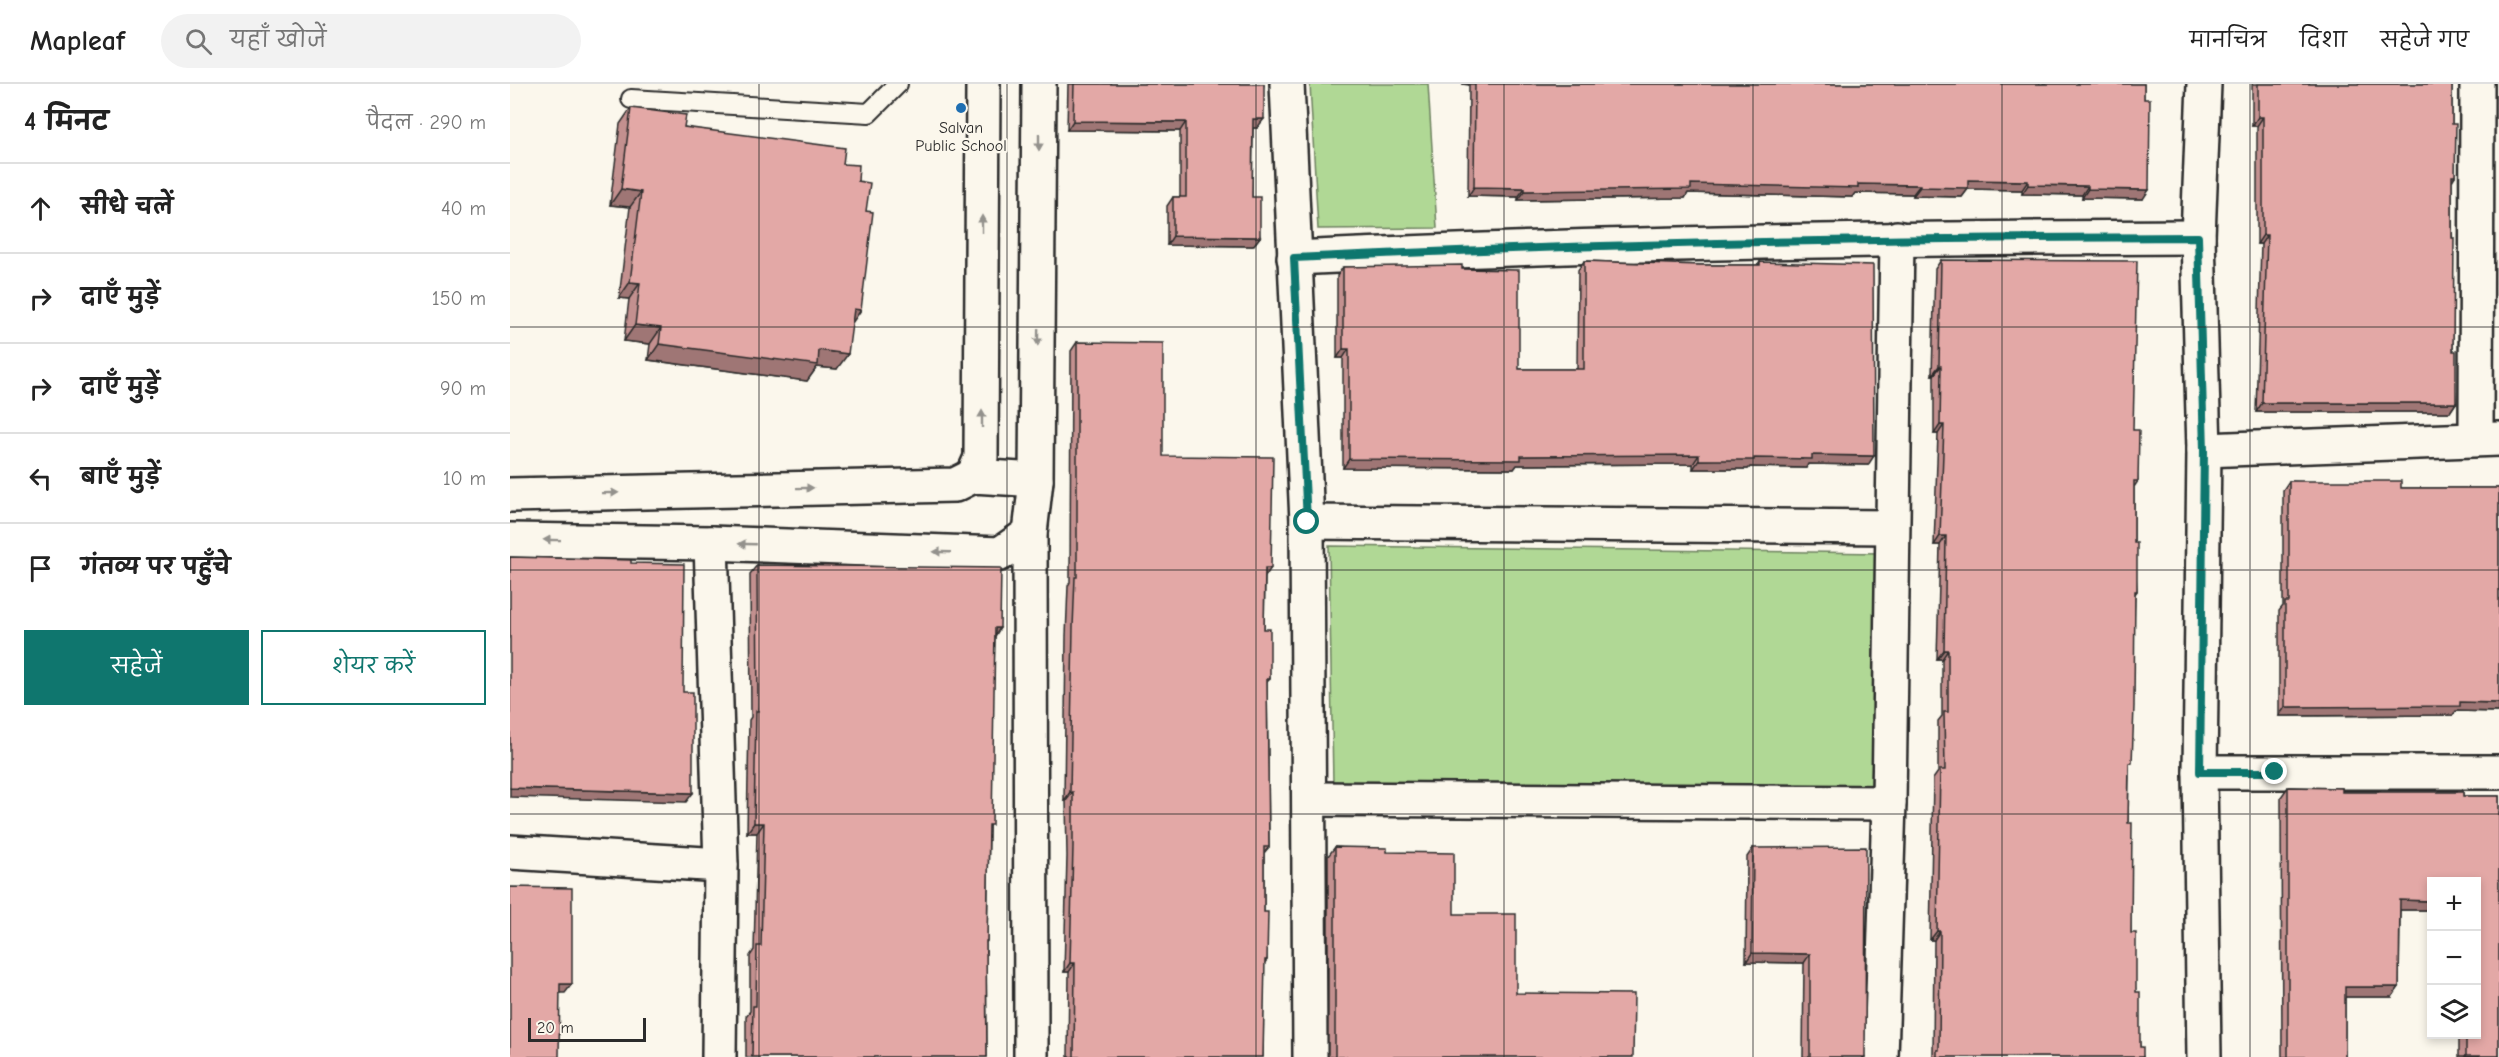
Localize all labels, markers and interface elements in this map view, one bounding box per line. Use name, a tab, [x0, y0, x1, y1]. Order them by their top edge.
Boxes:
search box	[161, 14, 581, 68]
text: Mapleaf	[30, 25, 125, 57]
icon: search	[182, 25, 215, 58]
text: यहाँ खोजें	[230, 27, 326, 53]
text: मानचित्र	[2189, 28, 2267, 52]
text: दिशा	[2300, 28, 2347, 52]
text: सहेजे गए	[2380, 28, 2469, 52]
marker: Salvan Public School	[954, 101, 968, 115]
text: 4 मिनट	[24, 107, 109, 137]
text: पैदल · 290 m	[366, 111, 486, 134]
place label: Salvan Public School	[915, 119, 1007, 155]
one-way arrow	[1034, 133, 1044, 152]
icon: ahead	[24, 192, 57, 225]
text: सीधे चलें	[81, 194, 173, 220]
text: 40 m	[441, 197, 486, 220]
one-way arrow	[977, 214, 987, 233]
icon: right	[24, 282, 57, 315]
text: दाएँ मुड़ें	[81, 284, 160, 310]
text: 150 m	[432, 287, 486, 310]
one-way arrow	[1033, 328, 1043, 347]
icon: right	[24, 372, 57, 405]
text: दाएँ मुड़ें	[81, 374, 160, 400]
text: 90 m	[440, 377, 486, 400]
one-way arrow	[977, 409, 987, 428]
icon: left	[24, 462, 57, 495]
text: बाएँ मुड़ें	[81, 464, 160, 490]
text: 10 m	[443, 467, 486, 490]
one-way arrow	[796, 484, 815, 493]
one-way arrow	[601, 488, 620, 498]
route start	[1293, 508, 1319, 534]
one-way arrow	[543, 536, 562, 545]
one-way arrow	[738, 540, 757, 549]
one-way arrow	[933, 547, 952, 556]
icon: arrive	[24, 552, 57, 585]
text: गंतव्य पर पहुँचे	[81, 554, 230, 580]
button: सहेजें	[24, 630, 249, 705]
button: शेयर करें	[261, 630, 486, 705]
route end	[2261, 758, 2287, 784]
map controls	[2427, 877, 2481, 1039]
button: +	[2427, 877, 2481, 931]
button: −	[2427, 931, 2481, 985]
button: layers	[2427, 985, 2481, 1039]
scale bar	[528, 1015, 646, 1042]
text: 20 m	[537, 1019, 574, 1037]

